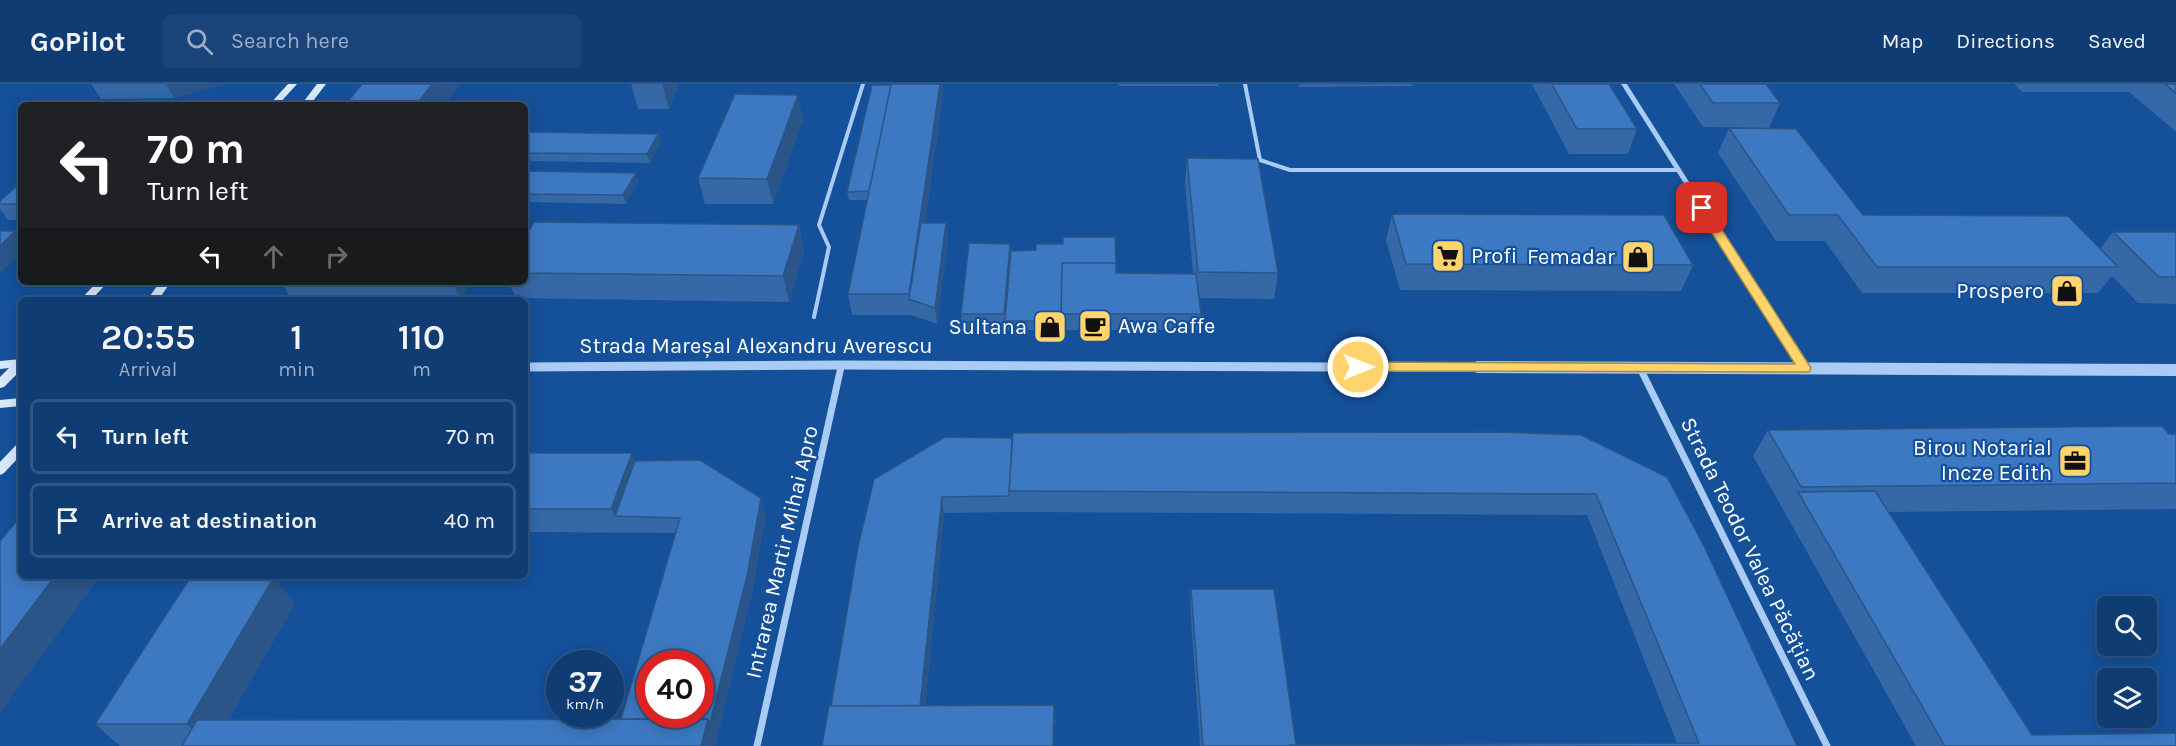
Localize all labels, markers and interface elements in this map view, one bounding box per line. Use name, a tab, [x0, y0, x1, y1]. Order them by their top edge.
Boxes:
search box	[162, 14, 582, 68]
text: GoPilot	[30, 25, 126, 58]
icon: search	[183, 25, 216, 58]
text: Search here	[231, 28, 349, 54]
text: Map	[1882, 29, 1923, 53]
text: Directions	[1956, 29, 2055, 53]
text: Saved	[2088, 29, 2146, 53]
text: 70 m	[147, 124, 245, 174]
icon: left	[48, 126, 126, 204]
text: Turn left	[147, 175, 248, 207]
pin	[1676, 182, 1727, 233]
icon: arrive	[1685, 191, 1718, 224]
supermarket icon: Profi	[1430, 238, 1466, 274]
shop icon: Femadar	[1620, 239, 1656, 275]
icon: left	[194, 240, 227, 273]
icon: ahead	[257, 240, 290, 273]
icon: right	[320, 240, 353, 273]
place label: Profi	[1471, 243, 1517, 269]
place label: Femadar	[1527, 244, 1615, 270]
shop icon: Prospero	[2049, 273, 2085, 309]
place label: Prospero	[1956, 278, 2044, 304]
cafe icon: Awa Caffe	[1077, 308, 1113, 344]
shop icon: Sultana	[1032, 309, 1068, 345]
place label: Awa Caffe	[1118, 313, 1215, 339]
place label: Sultana	[948, 314, 1027, 340]
text: 20:55	[101, 316, 196, 358]
text: 1	[290, 316, 303, 358]
text: 110	[398, 316, 445, 358]
street label: Strada Mareșal Alexandru Averescu	[579, 333, 933, 359]
position arrow	[1326, 335, 1390, 399]
text: Arrival	[119, 358, 177, 381]
text: min	[278, 358, 315, 381]
text: m	[412, 358, 431, 381]
street label: Strada Teodor Valea Păcățian	[1675, 413, 1825, 685]
icon: left	[51, 420, 84, 453]
street label: Intrarea Martir Mihai Apro	[740, 423, 824, 681]
text: Turn left	[102, 424, 189, 450]
text: 70 m	[446, 424, 495, 450]
place label: Birou Notarial Incze Edith	[1913, 435, 2052, 486]
office icon: Birou Notarial Incze Edith	[2057, 443, 2093, 479]
icon: arrive	[51, 504, 84, 537]
text: Arrive at destination	[102, 508, 317, 534]
text: 40 m	[444, 508, 495, 534]
map controls	[2097, 596, 2157, 728]
button: search	[2097, 596, 2157, 656]
speed limit sign: 40	[636, 650, 714, 728]
text: 37	[568, 664, 602, 700]
button: layers	[2097, 668, 2157, 728]
text: km/h	[566, 695, 604, 713]

